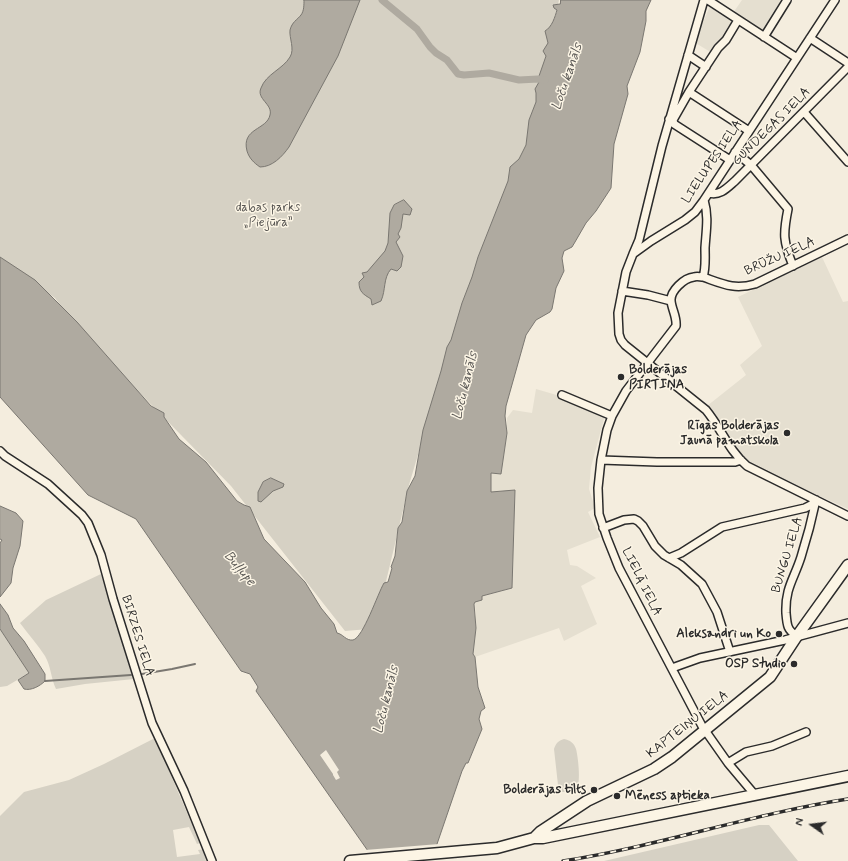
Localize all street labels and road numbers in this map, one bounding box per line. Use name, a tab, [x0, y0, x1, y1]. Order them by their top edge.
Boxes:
street label: GUNDEGAS IELA	[730, 85, 814, 169]
street label: LIELUPES IELA	[679, 117, 747, 207]
street label: BRŪŽU IELA	[742, 234, 818, 280]
street label: BUNGU IELA	[769, 515, 807, 595]
street label: LIELĀ IELA	[618, 545, 664, 619]
street label: BIRZES IELA	[117, 593, 157, 679]
street label: KAPTEIŅU IELA	[644, 688, 732, 762]

